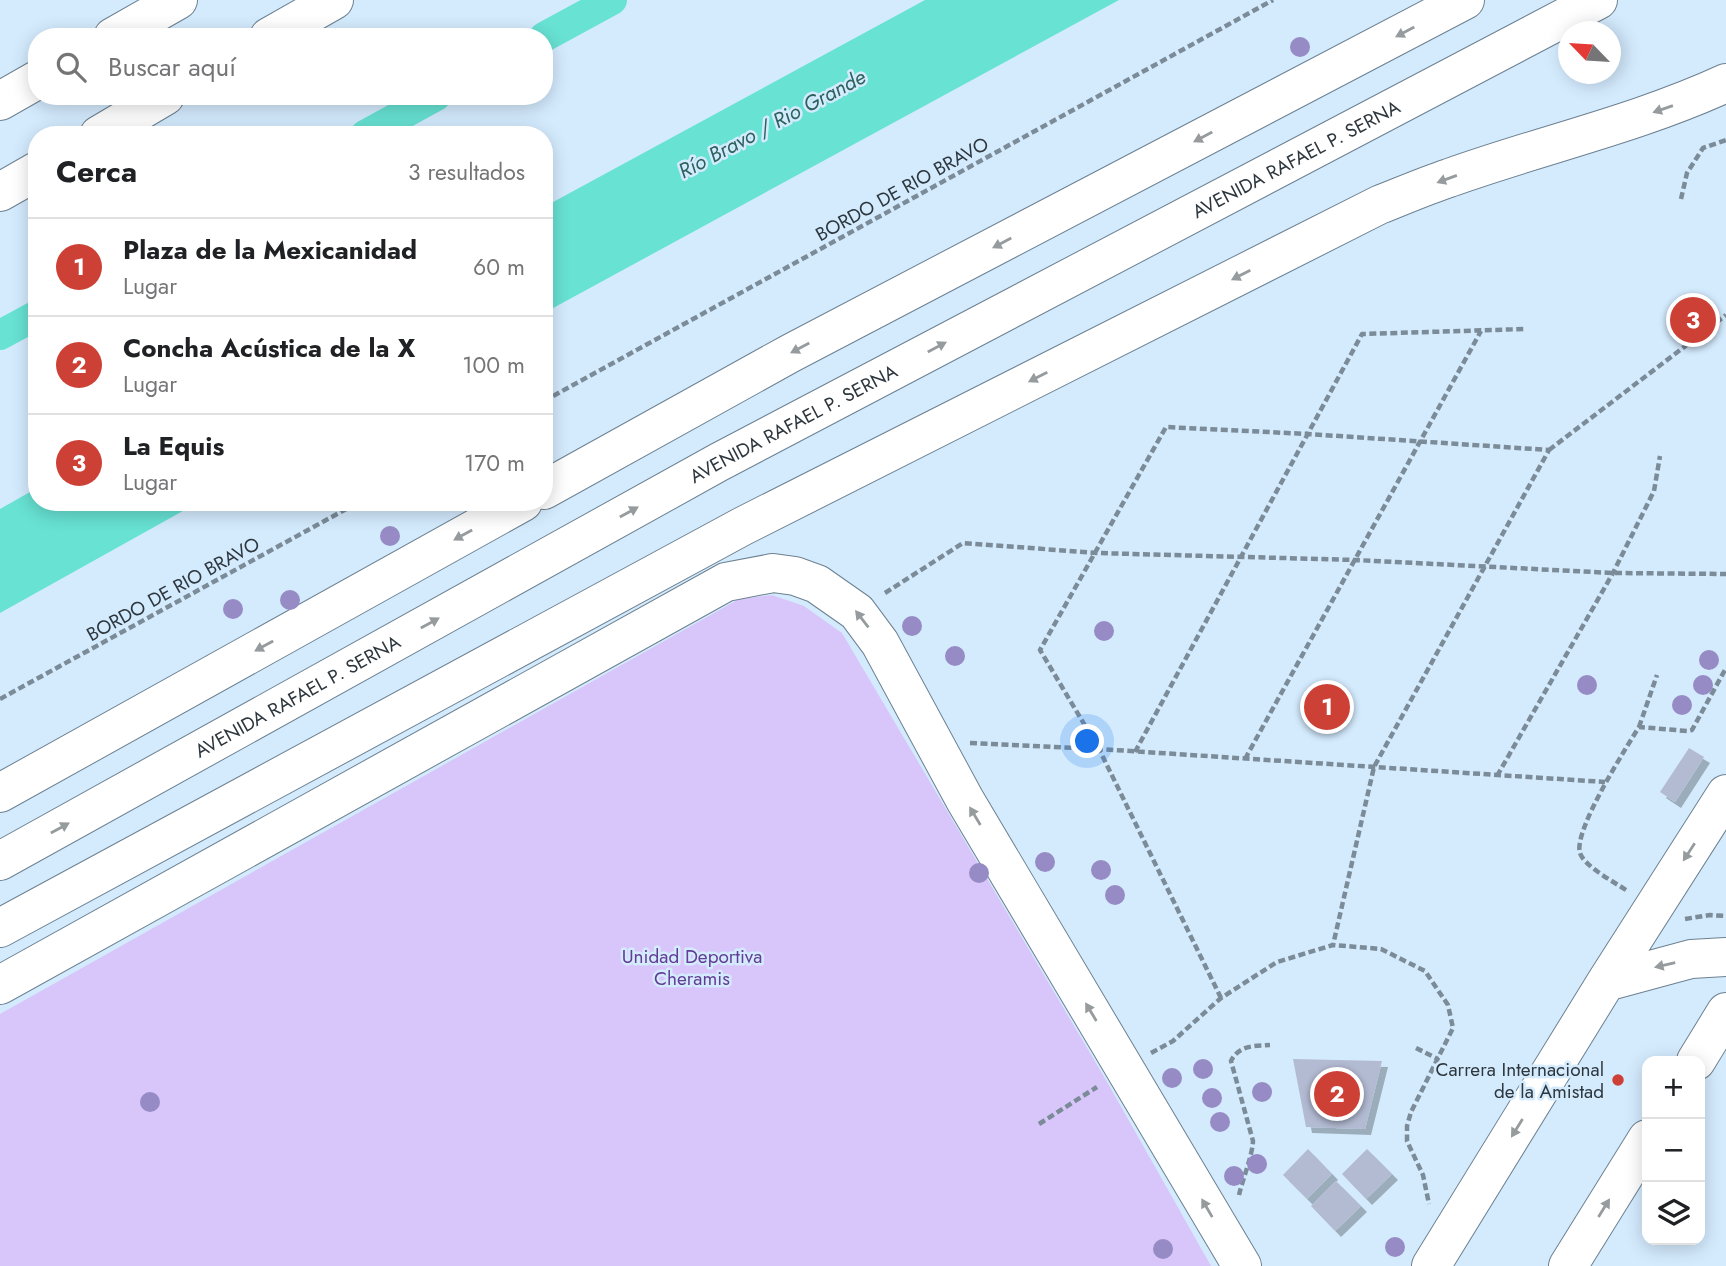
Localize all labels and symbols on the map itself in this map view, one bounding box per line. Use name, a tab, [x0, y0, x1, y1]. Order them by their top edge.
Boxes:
north arrow	[1558, 21, 1621, 84]
one-way arrow	[1395, 26, 1415, 37]
water label: Río Bravo / Rio Grande	[673, 62, 871, 186]
street label: AVENIDA RAFAEL P. SERNA	[1187, 93, 1405, 225]
one-way arrow	[1652, 104, 1673, 115]
street label: BORDO DE RIO BRAVO	[811, 130, 993, 248]
one-way arrow	[1193, 131, 1213, 143]
one-way arrow	[1436, 174, 1457, 185]
one-way arrow	[992, 237, 1012, 248]
one-way arrow	[1231, 269, 1251, 280]
pin: 3	[1670, 294, 1716, 346]
one-way arrow	[927, 341, 947, 353]
one-way arrow	[790, 343, 810, 354]
street label: AVENIDA RAFAEL P. SERNA	[684, 357, 902, 489]
one-way arrow	[1027, 371, 1047, 383]
one-way arrow	[619, 506, 638, 518]
one-way arrow	[453, 529, 473, 541]
street label: BORDO DE RIO BRAVO	[82, 530, 264, 648]
one-way arrow	[854, 611, 869, 629]
one-way arrow	[420, 617, 440, 629]
street label: AVENIDA RAFAEL P. SERNA	[190, 628, 405, 764]
one-way arrow	[254, 640, 274, 652]
pin: 1	[1304, 681, 1350, 733]
your location	[1070, 724, 1104, 758]
one-way arrow	[969, 807, 981, 826]
one-way arrow	[50, 822, 69, 834]
one-way arrow	[1683, 842, 1696, 861]
park label: Unidad Deportiva Cheramis	[622, 943, 762, 992]
one-way arrow	[1654, 960, 1676, 971]
one-way arrow	[1085, 1002, 1097, 1021]
place label: Carrera Internacional de la Amistad	[1435, 1056, 1604, 1105]
pin: 2	[1314, 1068, 1360, 1120]
marker: Carrera Internacional de la Amistad	[1610, 1072, 1626, 1088]
one-way arrow	[1510, 1118, 1523, 1137]
one-way arrow	[1201, 1198, 1213, 1217]
one-way arrow	[1597, 1199, 1610, 1218]

